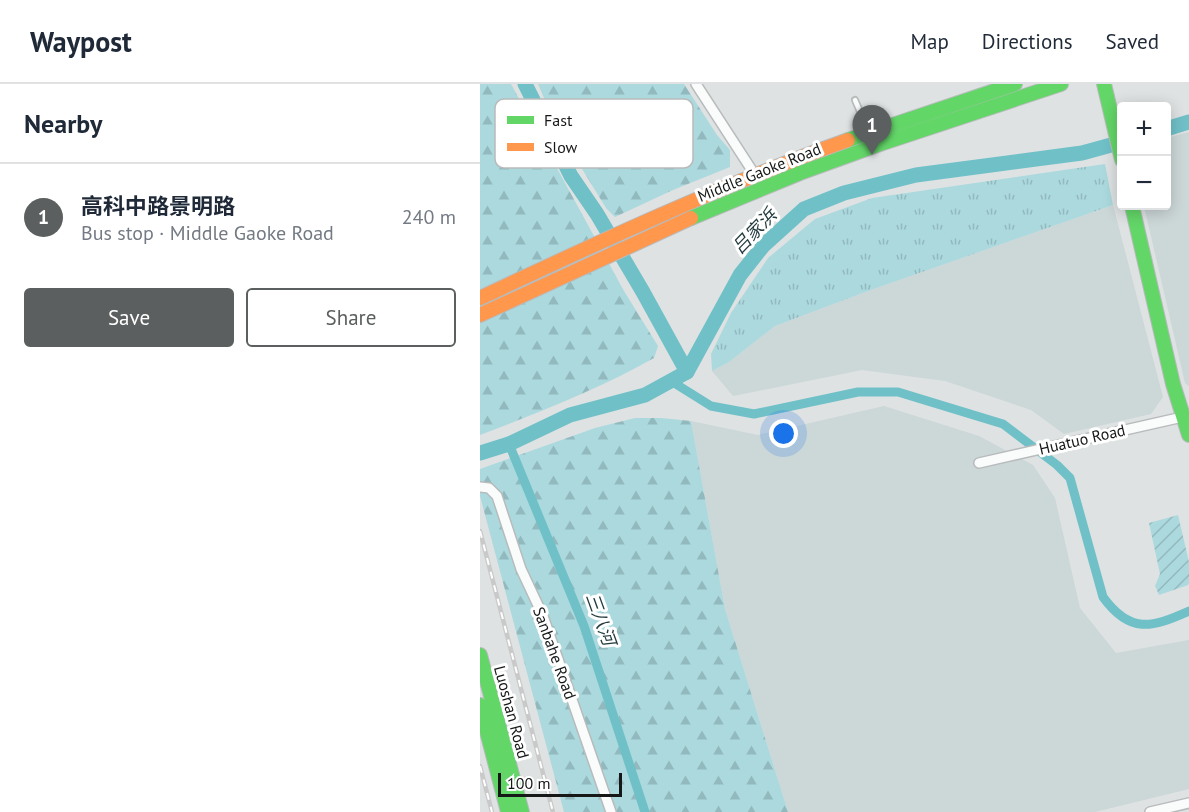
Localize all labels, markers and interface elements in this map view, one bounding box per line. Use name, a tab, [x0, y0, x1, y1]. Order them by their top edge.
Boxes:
text: Waypost	[30, 23, 132, 60]
text: Map	[910, 28, 949, 55]
text: Directions	[982, 28, 1073, 55]
text: Saved	[1106, 28, 1159, 55]
legend	[495, 99, 693, 168]
map controls	[1117, 102, 1171, 210]
button: +	[1117, 102, 1171, 156]
pin: 1	[852, 106, 892, 155]
text: Nearby	[24, 107, 102, 140]
text: Fast	[544, 110, 573, 130]
text: Slow	[544, 137, 578, 157]
street label: Middle Gaoke Road	[694, 138, 824, 206]
button: −	[1117, 156, 1171, 210]
text: 高科中路景明路	[81, 192, 235, 220]
water label: 吕家浜	[727, 202, 782, 258]
text: 1	[38, 204, 49, 230]
text: 240 m	[402, 204, 456, 230]
text: Bus stop · Middle Gaoke Road	[81, 220, 334, 246]
button: Save	[24, 288, 234, 347]
button: Share	[246, 288, 456, 347]
your location	[769, 419, 798, 448]
street label: Huatuo Road	[1037, 419, 1127, 459]
water label: 三八河	[581, 590, 622, 651]
street label: Sanbahe Road	[529, 604, 581, 702]
street label: Luoshan Road	[490, 663, 534, 761]
scale bar	[498, 770, 622, 798]
text: 100 m	[507, 773, 550, 793]

